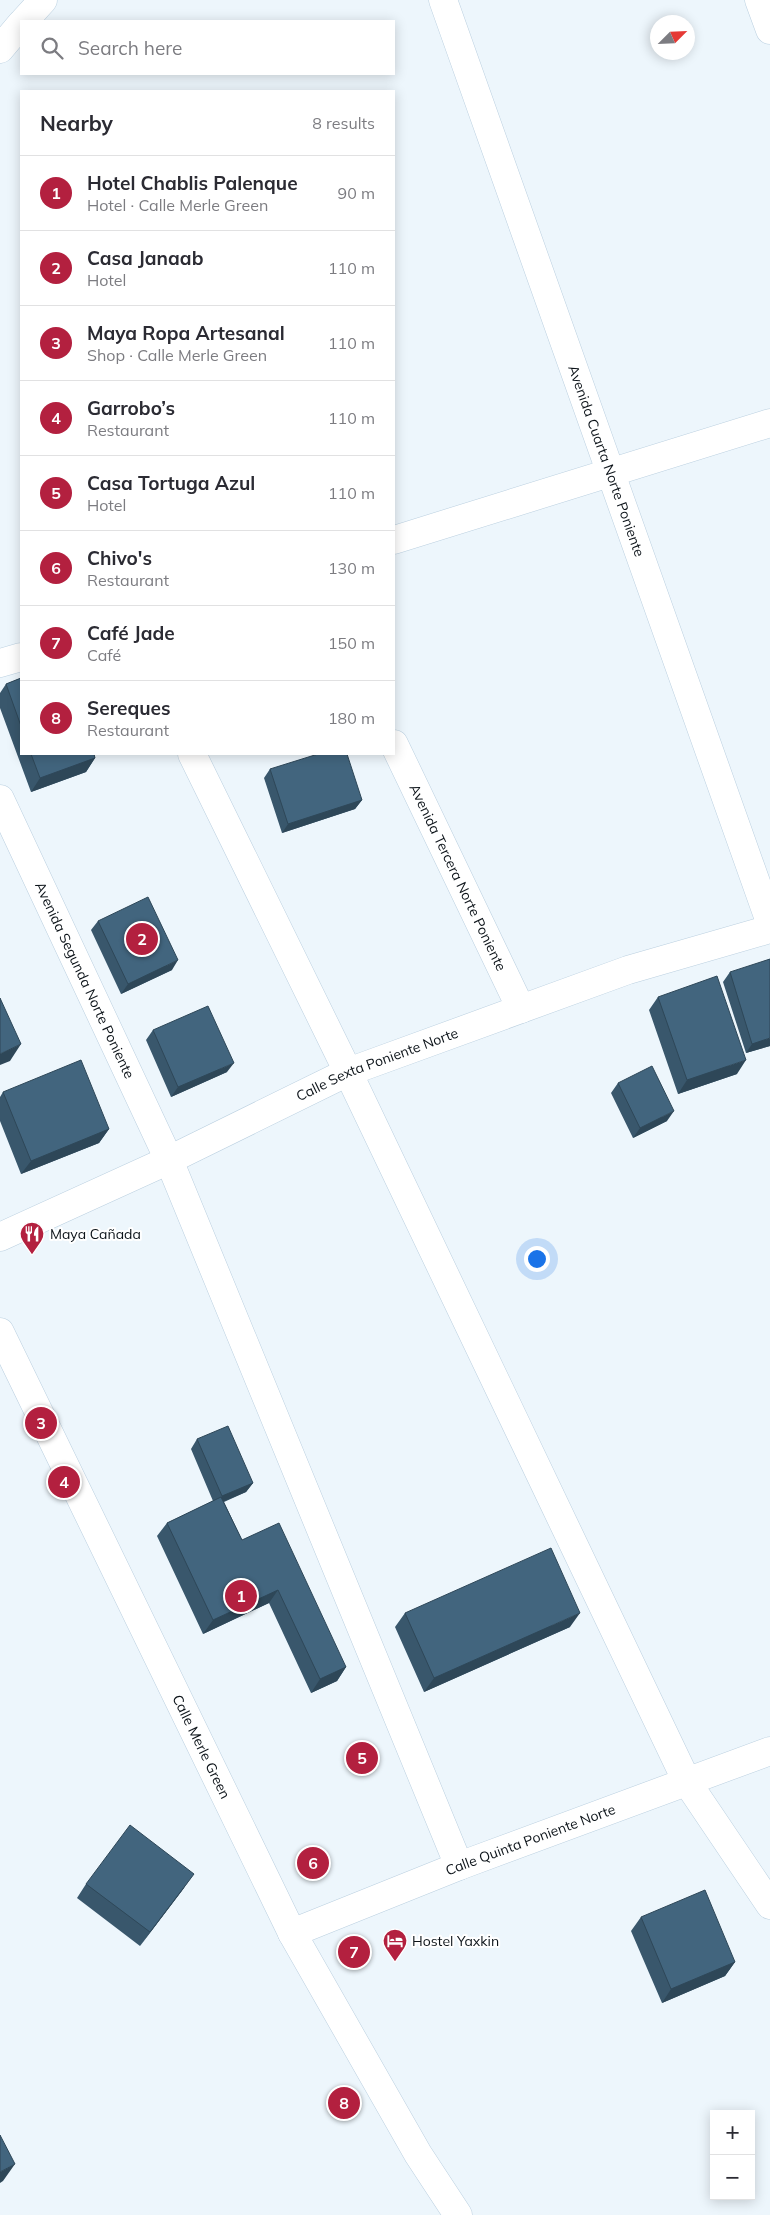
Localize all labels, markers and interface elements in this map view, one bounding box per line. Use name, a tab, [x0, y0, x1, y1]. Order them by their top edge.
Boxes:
north arrow	[650, 15, 695, 60]
search box	[20, 20, 395, 75]
icon: search	[38, 34, 66, 62]
text: Search here	[78, 36, 182, 60]
text: Nearby	[40, 110, 113, 136]
text: 8 results	[312, 113, 375, 133]
text: Hotel Chablis Palenque	[87, 171, 298, 195]
text: 1	[51, 183, 61, 203]
text: 90 m	[338, 183, 375, 203]
text: Hotel · Calle Merle Green	[87, 195, 268, 215]
text: Casa Janaab	[87, 246, 203, 270]
text: 2	[51, 258, 61, 278]
text: 110 m	[328, 258, 375, 278]
text: Hotel	[87, 270, 126, 290]
text: Maya Ropa Artesanal	[87, 321, 285, 345]
text: 3	[51, 333, 61, 353]
text: 110 m	[328, 333, 375, 353]
text: Shop · Calle Merle Green	[87, 345, 267, 365]
street label: Avenida Cuarta Norte Poniente	[564, 363, 649, 559]
text: Garrobo’s	[87, 396, 175, 420]
text: 4	[51, 408, 61, 428]
text: 110 m	[328, 408, 375, 428]
text: Restaurant	[87, 420, 169, 440]
text: Casa Tortuga Azul	[87, 471, 255, 495]
text: 5	[51, 483, 61, 503]
text: 110 m	[328, 483, 375, 503]
text: Hotel	[87, 495, 126, 515]
text: Chivo's	[87, 546, 152, 570]
text: 6	[51, 558, 61, 578]
text: 130 m	[328, 558, 375, 578]
text: Restaurant	[87, 570, 169, 590]
text: Café Jade	[87, 621, 175, 645]
text: 7	[51, 633, 61, 653]
text: 150 m	[328, 633, 375, 653]
text: Café	[87, 645, 121, 665]
text: Sereques	[87, 696, 170, 720]
text: 8	[51, 708, 61, 728]
text: 180 m	[328, 708, 375, 728]
text: Restaurant	[87, 720, 169, 740]
street label: Avenida Tercera Norte Poniente	[406, 781, 510, 974]
street label: Avenida Segunda Norte Poniente	[31, 879, 139, 1081]
pin: 2	[126, 920, 158, 958]
street label: Calle Sexta Poniente Norte	[293, 1024, 460, 1105]
restaurant icon: Maya Cañada	[19, 1221, 45, 1255]
place label: Maya Cañada	[50, 1225, 141, 1243]
your location	[524, 1246, 550, 1272]
pin: 3	[25, 1404, 57, 1442]
pin: 4	[48, 1463, 80, 1501]
pin: 1	[225, 1577, 257, 1615]
street label: Calle Merle Green	[169, 1692, 234, 1802]
pin: 5	[346, 1739, 378, 1777]
street label: Calle Quinta Poniente Norte	[443, 1800, 618, 1880]
pin: 6	[297, 1844, 329, 1882]
hotel icon: Hostel Yaxkin	[382, 1928, 408, 1962]
place label: Hostel Yaxkin	[412, 1932, 499, 1950]
pin: 7	[338, 1933, 370, 1971]
pin: 8	[328, 2084, 360, 2122]
map controls	[710, 2110, 755, 2200]
button: +	[710, 2110, 755, 2155]
button: −	[710, 2155, 755, 2200]

